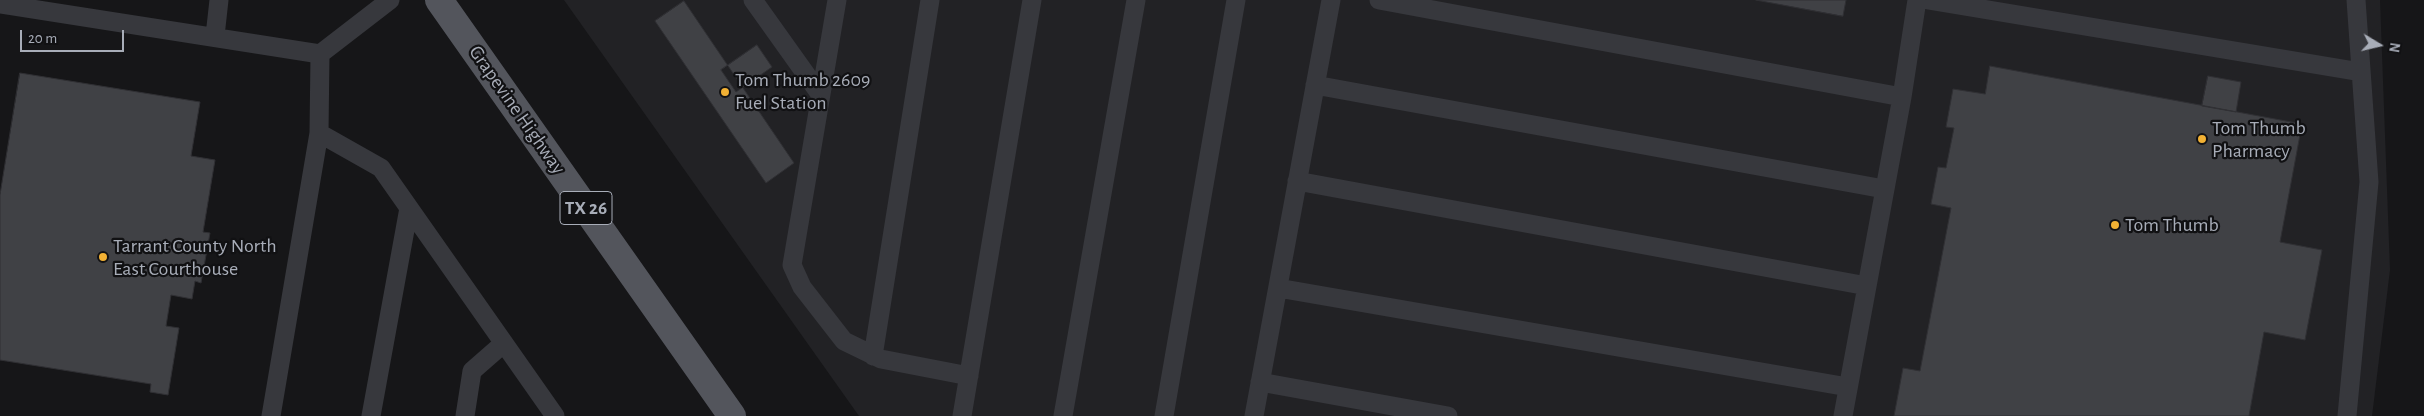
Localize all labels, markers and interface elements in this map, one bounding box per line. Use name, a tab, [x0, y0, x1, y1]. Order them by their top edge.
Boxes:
scale bar	[22, 20, 126, 52]
north arrow	[2354, 20, 2404, 70]
text: 20 m	[28, 31, 57, 46]
street label: Grapevine Highway	[464, 41, 570, 179]
text: N	[2386, 41, 2401, 53]
place label: Tom Thumb 2609 Fuel Station	[735, 68, 870, 115]
marker: Tom Thumb 2609 Fuel Station	[719, 86, 731, 98]
place label: Tom Thumb Pharmacy	[2212, 116, 2306, 163]
marker: Tom Thumb Pharmacy	[2196, 133, 2208, 145]
road number: TX 26	[560, 192, 612, 224]
place label: Tom Thumb	[2125, 213, 2219, 237]
marker: Tom Thumb	[2109, 219, 2121, 231]
place label: Tarrant County North East Courthouse	[113, 234, 277, 281]
marker: Tarrant County North East Courthouse	[97, 251, 109, 263]

